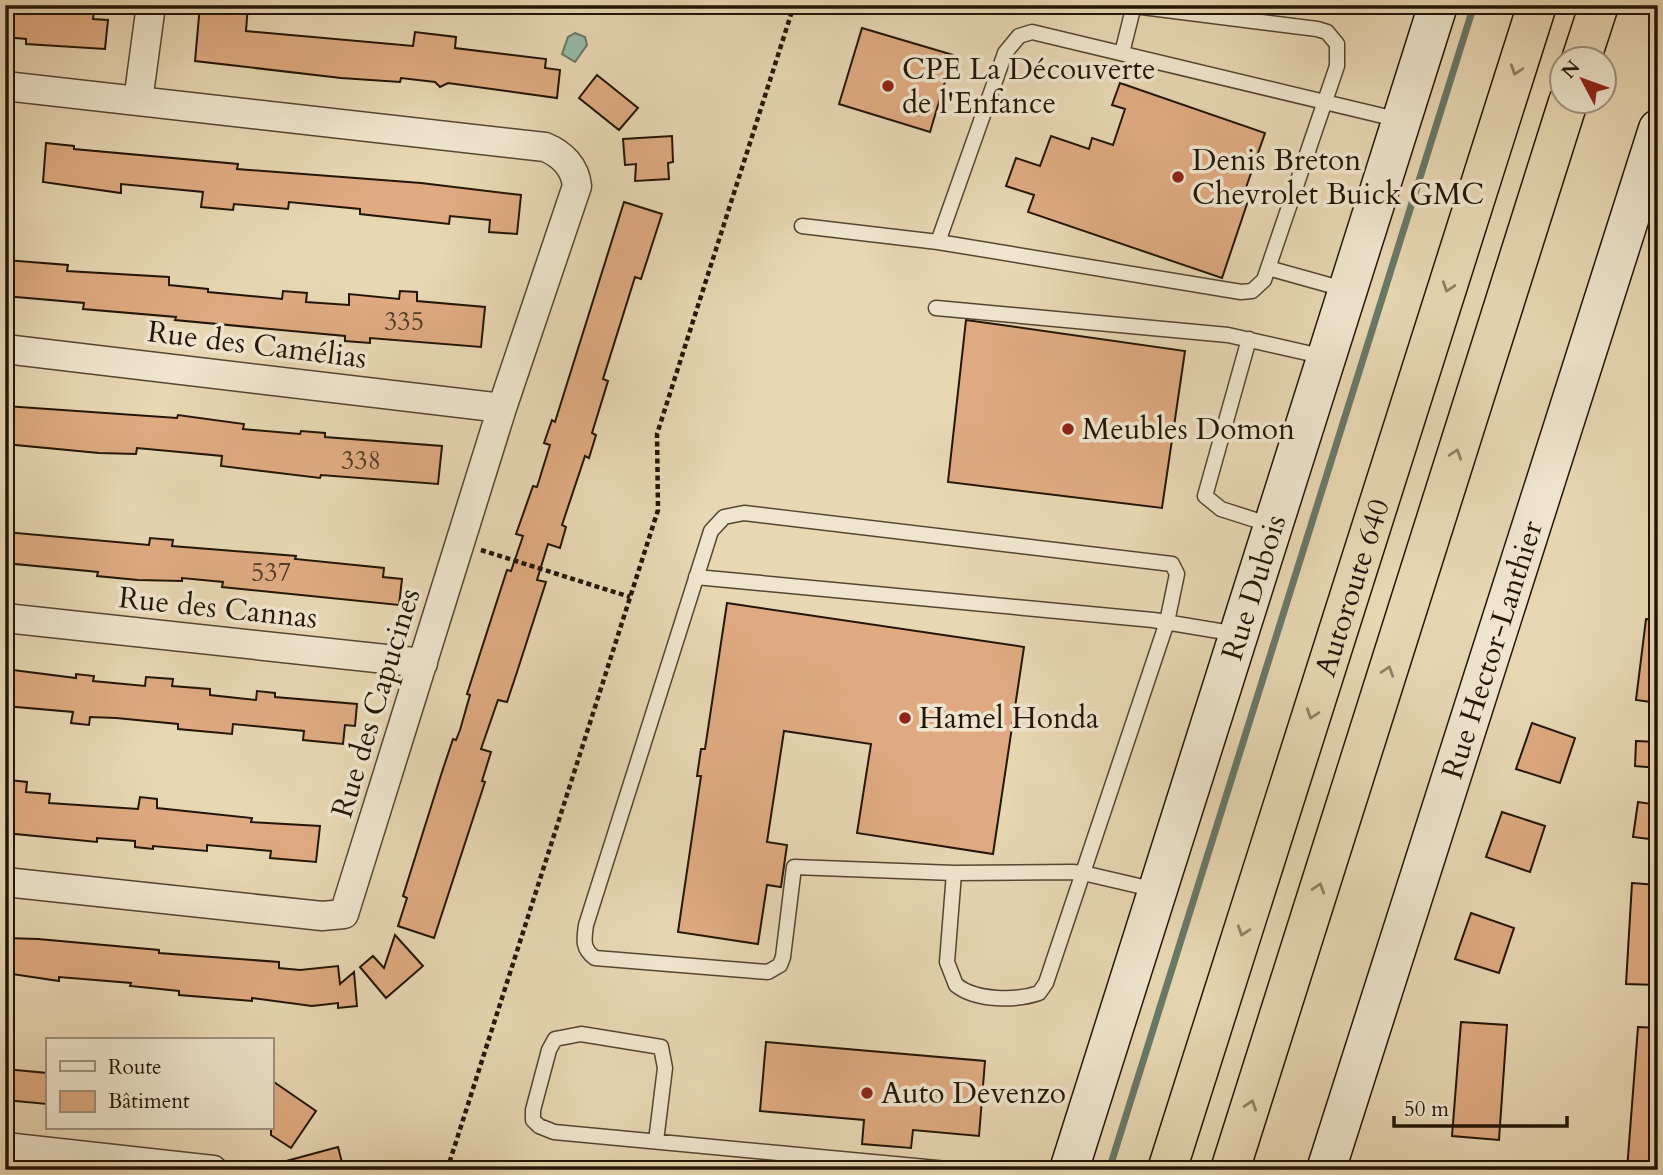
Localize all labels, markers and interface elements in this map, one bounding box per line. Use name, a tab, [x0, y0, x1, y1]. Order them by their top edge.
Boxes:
north arrow	[1548, 46, 1618, 116]
place label: CPE La Découverte de l'Enfance	[902, 49, 1156, 124]
text: N	[1556, 54, 1586, 84]
one-way arrow	[1510, 64, 1525, 76]
marker: CPE La Découverte de l'Enfance	[880, 78, 896, 94]
place label: Denis Breton Chevrolet Buick GMC	[1192, 140, 1484, 215]
marker: Denis Breton Chevrolet Buick GMC	[1170, 169, 1186, 185]
one-way arrow	[1441, 281, 1456, 293]
house number: 335	[384, 304, 424, 339]
street label: Rue des Camélias	[145, 311, 369, 379]
place label: Meubles Domon	[1082, 409, 1295, 450]
marker: Meubles Domon	[1060, 421, 1076, 437]
house number: 338	[341, 443, 381, 478]
one-way arrow	[1448, 448, 1463, 460]
street label: Autoroute 640	[1304, 494, 1399, 682]
street label: Rue Dubois	[1211, 510, 1296, 665]
street label: Rue Hector-Lanthier	[1432, 516, 1552, 784]
house number: 537	[251, 555, 291, 590]
street label: Rue des Cannas	[117, 577, 319, 639]
street label: Rue des Capucines	[322, 583, 430, 823]
one-way arrow	[1380, 665, 1394, 678]
place label: Hamel Honda	[919, 698, 1099, 739]
one-way arrow	[1306, 707, 1320, 720]
marker: Hamel Honda	[897, 710, 913, 726]
one-way arrow	[1311, 882, 1326, 894]
one-way arrow	[1237, 924, 1251, 937]
legend	[46, 1038, 273, 1130]
text: Route	[108, 1053, 162, 1082]
place label: Auto Devenzo	[881, 1073, 1066, 1114]
scale bar	[1394, 1084, 1567, 1128]
marker: Auto Devenzo	[859, 1085, 875, 1101]
text: Bâtiment	[108, 1087, 190, 1116]
text: 50 m	[1404, 1095, 1449, 1124]
one-way arrow	[1242, 1099, 1257, 1111]

